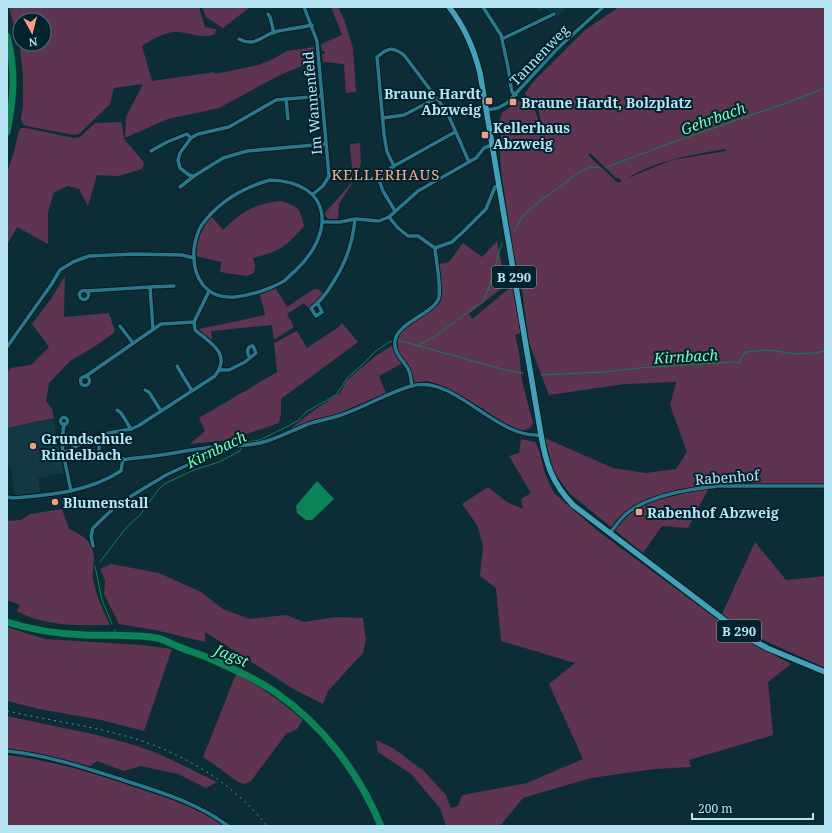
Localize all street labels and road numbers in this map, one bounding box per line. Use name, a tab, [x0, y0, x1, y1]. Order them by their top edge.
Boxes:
street label: Tannenweg	[505, 20, 573, 90]
street label: Im Wannenfeld	[298, 50, 326, 156]
road number: B 290	[492, 266, 536, 288]
street label: Rabenhof	[694, 465, 762, 489]
road number: B 290	[717, 620, 761, 642]

